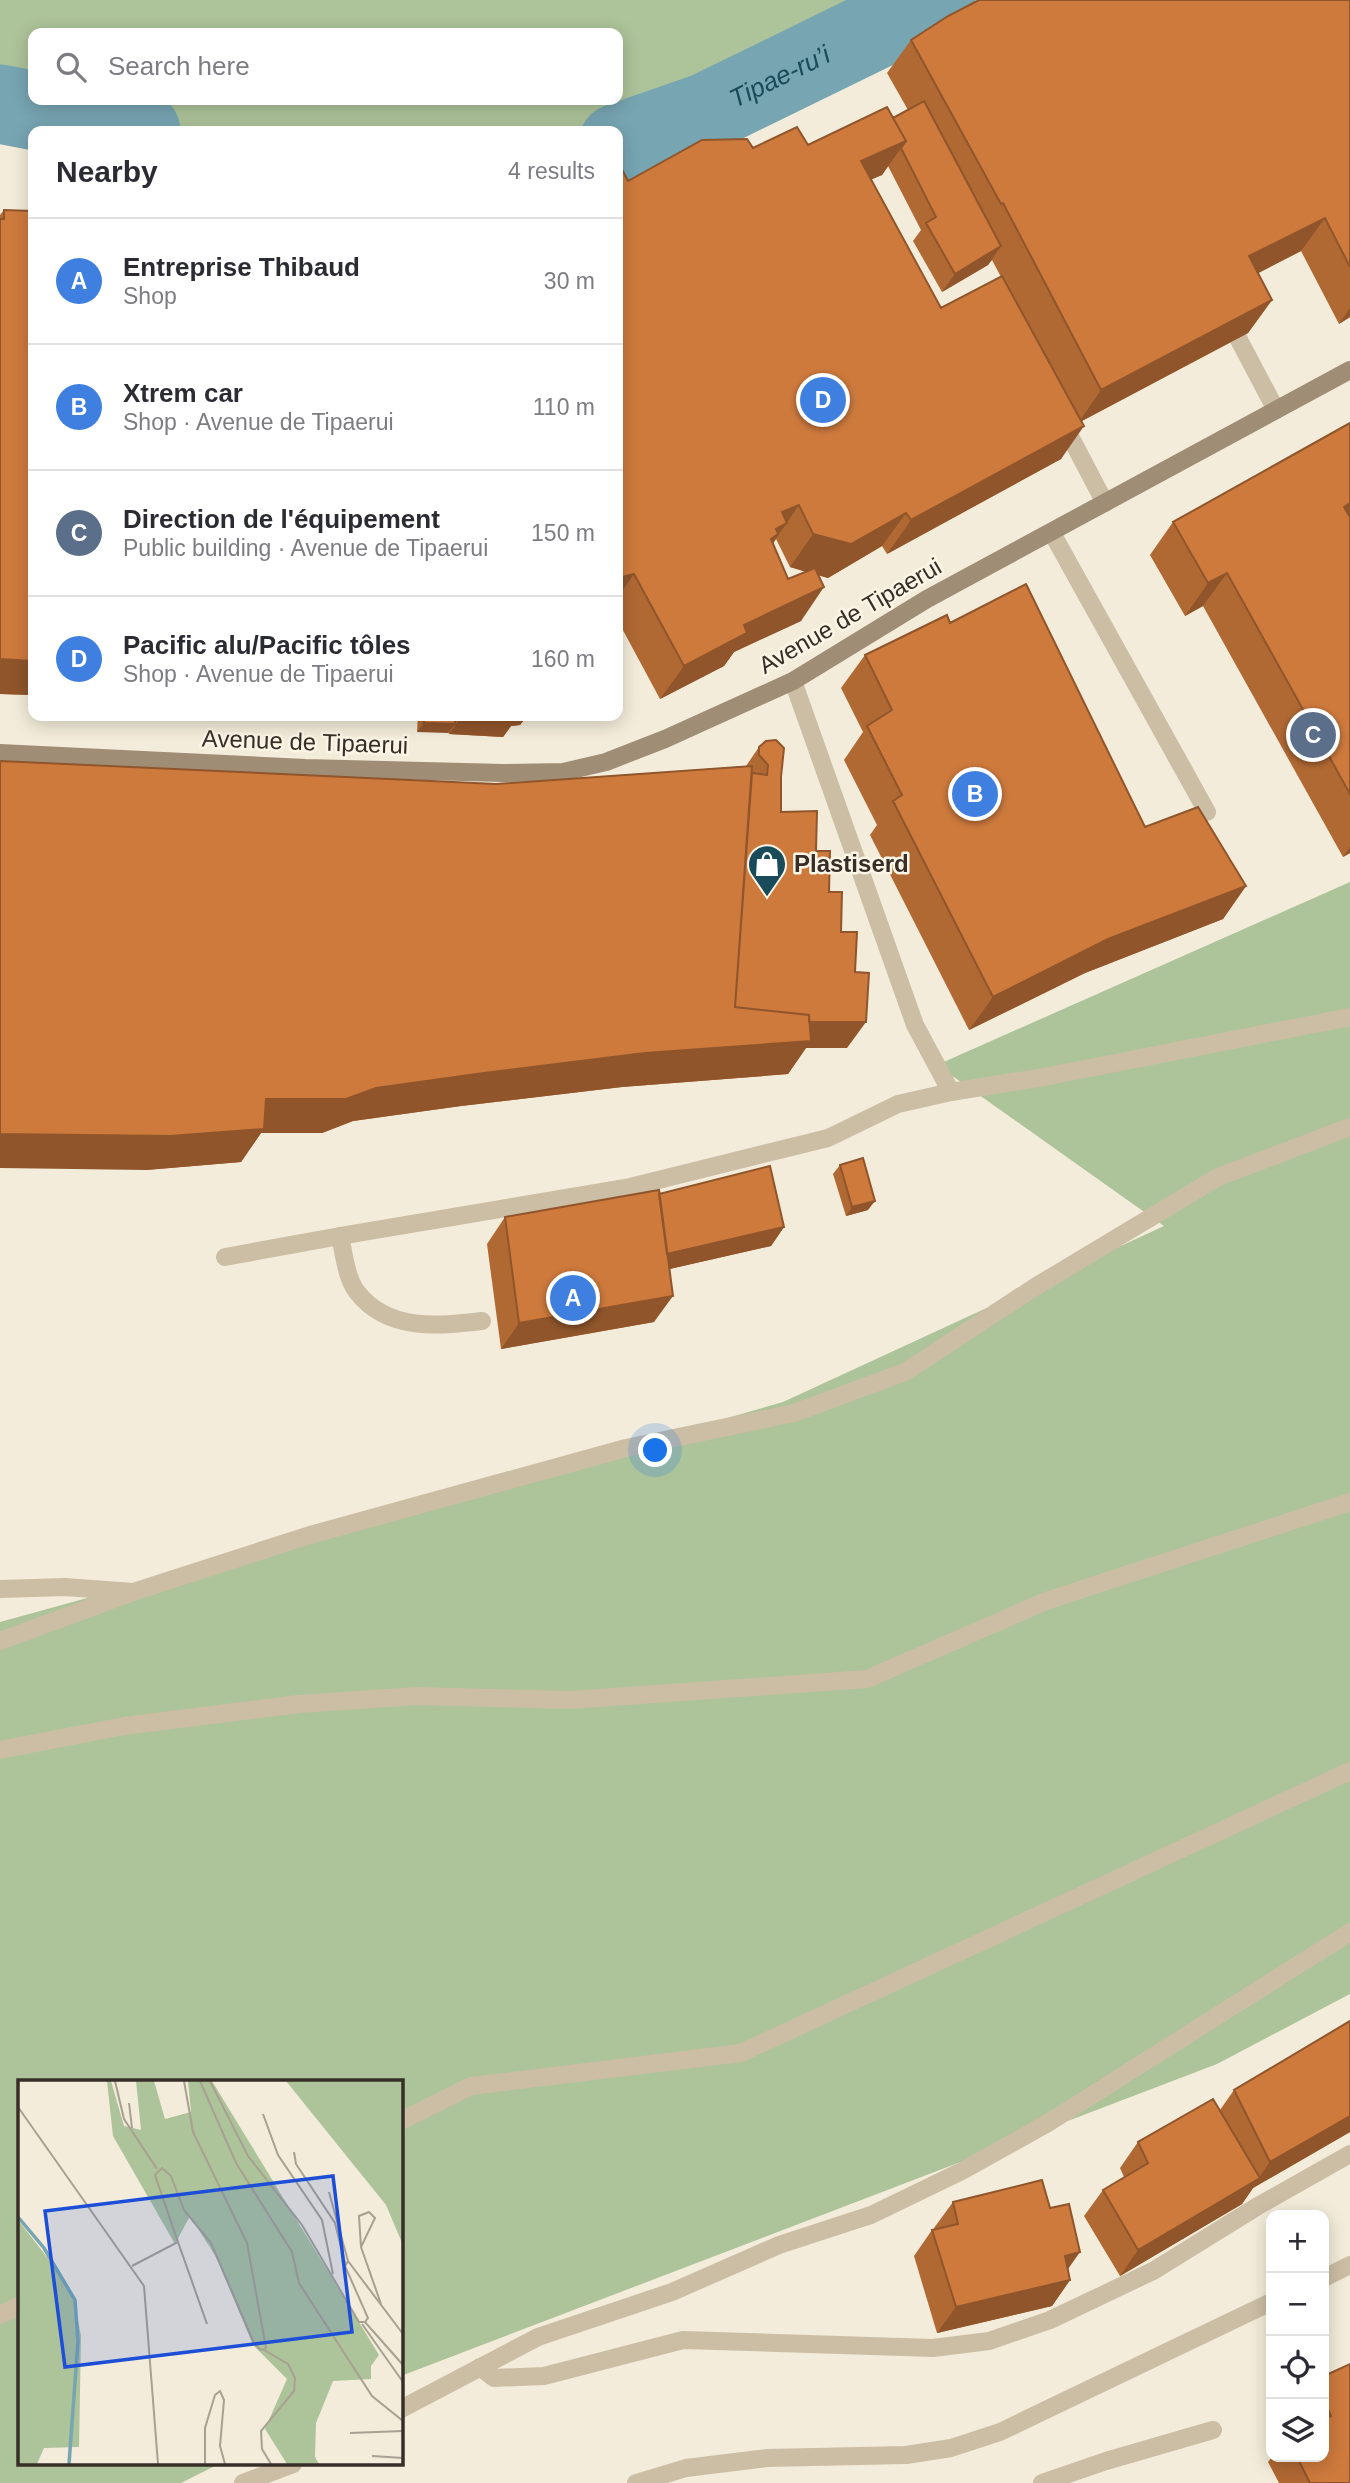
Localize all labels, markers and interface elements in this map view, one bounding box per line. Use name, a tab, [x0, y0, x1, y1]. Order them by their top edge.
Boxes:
search box	[28, 28, 623, 105]
water label: Tipae-ru’i	[724, 39, 836, 114]
icon: search	[52, 48, 90, 86]
text: Search here	[108, 51, 250, 81]
text: Nearby	[56, 155, 158, 188]
text: 4 results	[508, 158, 595, 184]
text: Entreprise Thibaud	[123, 252, 360, 282]
text: A	[71, 268, 87, 294]
text: 30 m	[544, 268, 595, 294]
text: Shop	[123, 283, 177, 309]
pin: D	[800, 374, 846, 426]
text: Xtrem car	[123, 378, 243, 408]
text: B	[71, 394, 87, 420]
text: 110 m	[533, 394, 595, 420]
text: Shop · Avenue de Tipaerui	[123, 409, 394, 435]
text: Direction de l'équipement	[123, 504, 440, 534]
text: C	[71, 520, 87, 546]
text: 150 m	[531, 520, 595, 546]
text: Public building · Avenue de Tipaerui	[123, 535, 488, 561]
street label: Avenue de Tipaerui	[754, 552, 946, 679]
text: Pacific alu/Pacific tôles	[123, 630, 411, 660]
text: D	[71, 646, 87, 672]
text: 160 m	[531, 646, 595, 672]
text: Shop · Avenue de Tipaerui	[123, 661, 394, 687]
pin: C	[1290, 709, 1336, 761]
street label: Avenue de Tipaerui	[201, 724, 409, 759]
pin: B	[952, 768, 998, 820]
shop icon: Plastiserd	[746, 843, 788, 898]
place label: Plastiserd	[794, 850, 909, 877]
pin: A	[550, 1272, 596, 1324]
your location	[638, 1433, 672, 1467]
inset map	[18, 2080, 402, 2466]
map controls	[1266, 2210, 1329, 2462]
button: +	[1266, 2210, 1329, 2273]
button: −	[1266, 2273, 1329, 2336]
button: locate	[1266, 2336, 1329, 2399]
button: layers	[1266, 2399, 1329, 2462]

